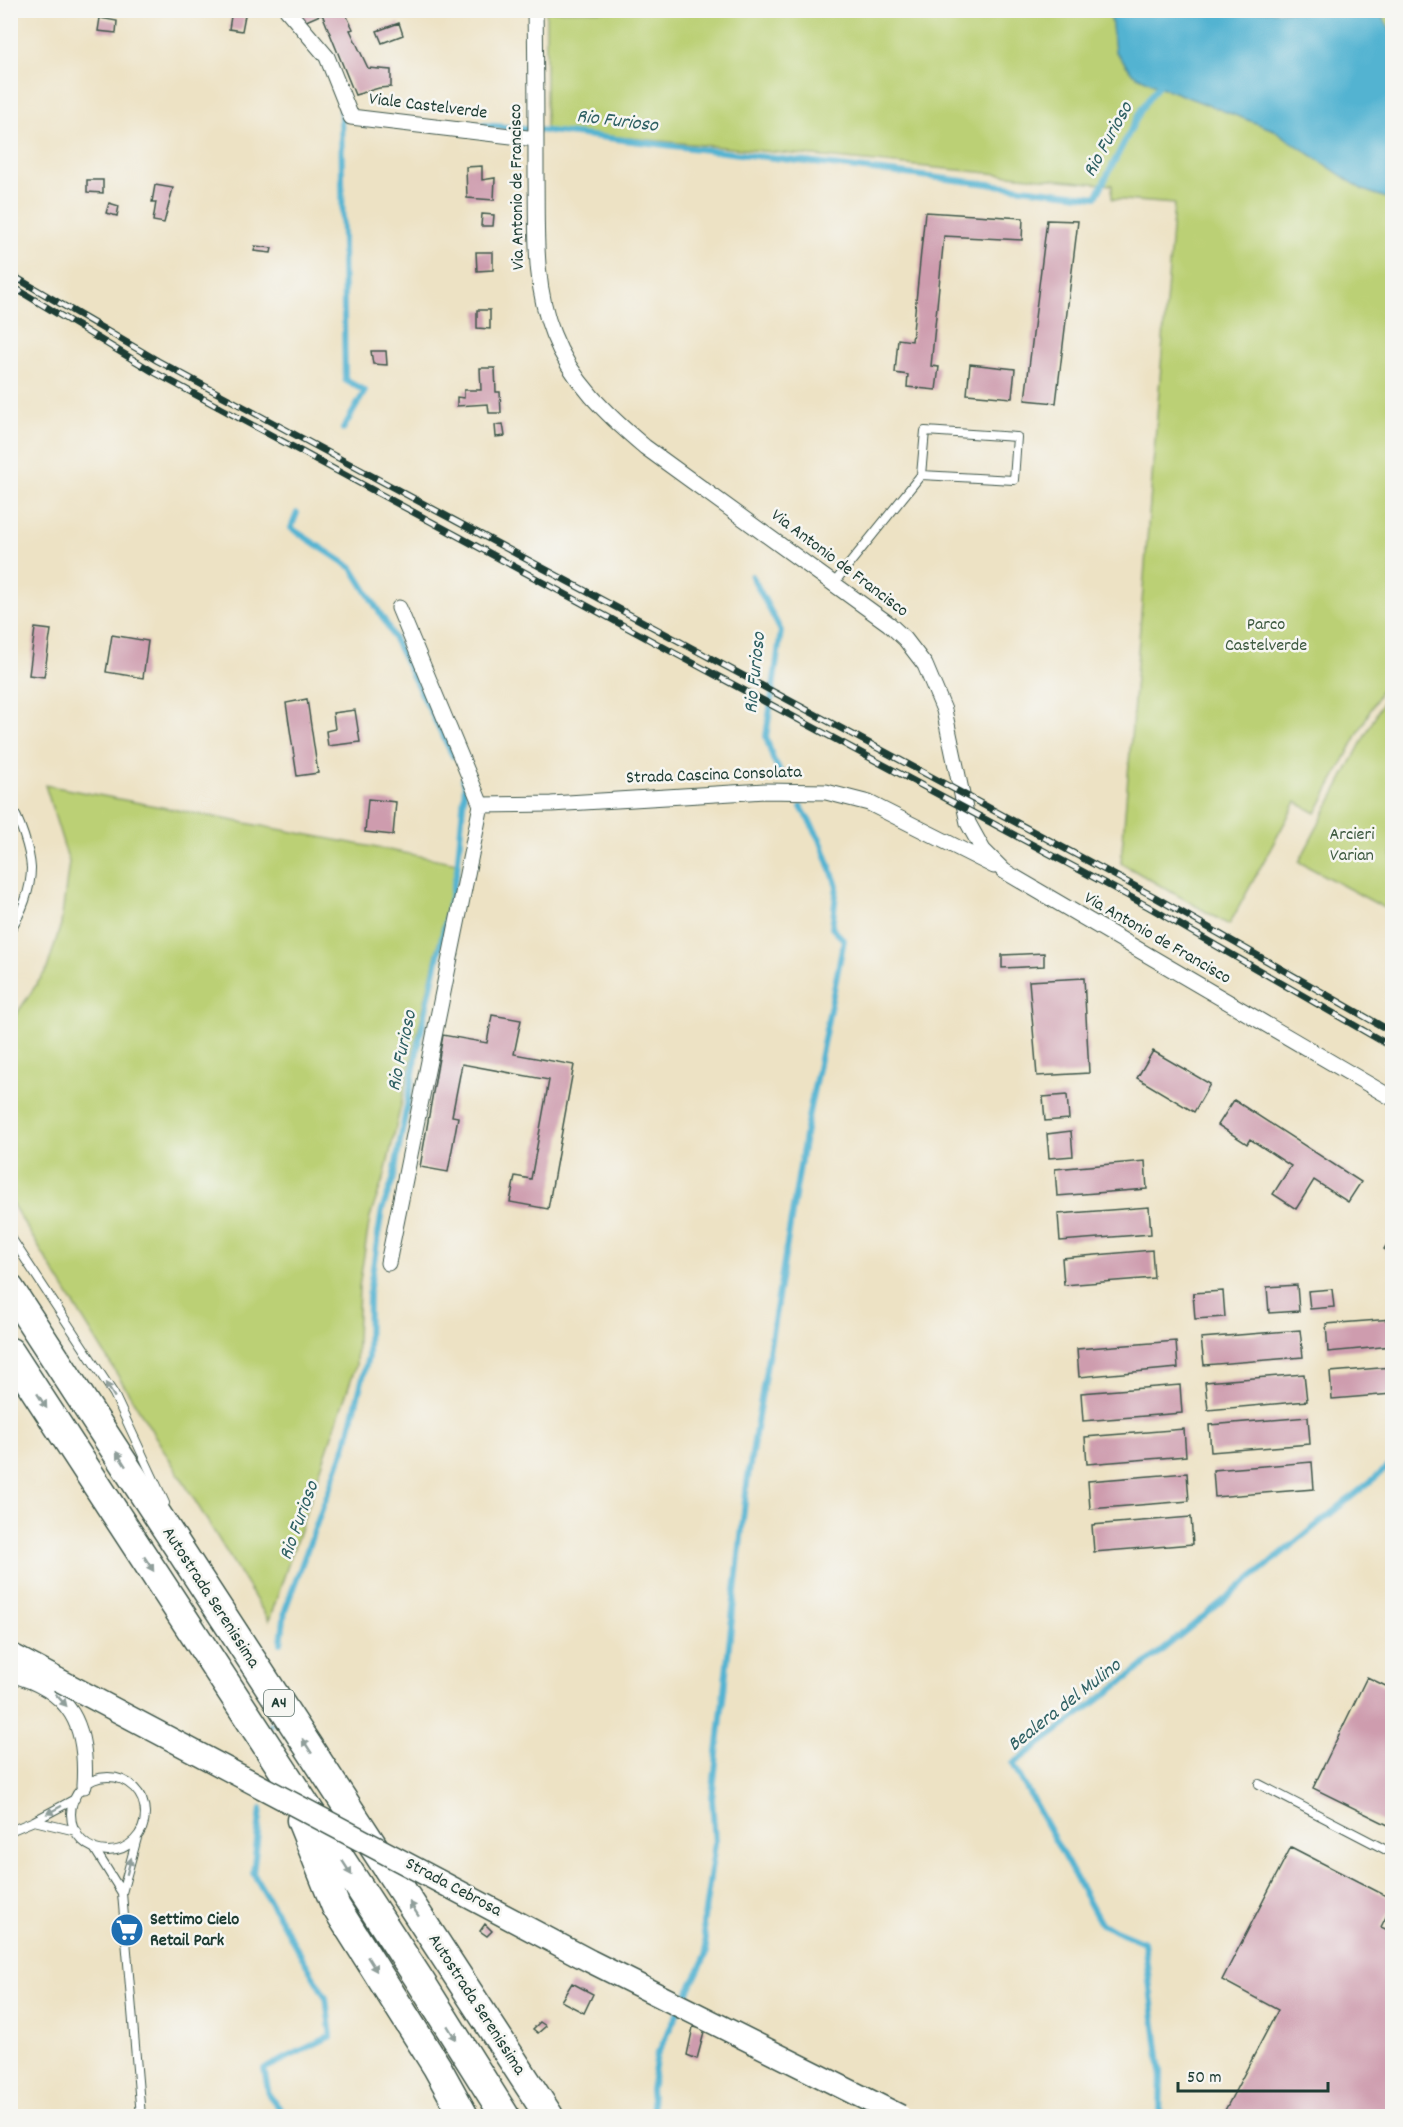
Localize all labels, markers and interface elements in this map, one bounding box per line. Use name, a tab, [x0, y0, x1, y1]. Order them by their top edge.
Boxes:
street label: Viale Castelverde	[367, 87, 489, 127]
water label: Rio Furioso	[1077, 97, 1142, 183]
water label: Rio Furioso	[575, 103, 660, 141]
street label: Via Antonio de Francisco	[504, 104, 532, 270]
street label: Via Antonio de Francisco	[765, 504, 913, 624]
park label: Parco Castelverde	[1225, 613, 1307, 659]
water label: Rio Furioso	[738, 630, 774, 715]
street label: Strada Cascina Consolata	[626, 760, 803, 792]
park label: Arcieri Varian	[1330, 823, 1374, 869]
street label: Via Antonio de Francisco	[1079, 887, 1235, 991]
water label: Rio Furioso	[381, 1007, 425, 1094]
one-way arrow	[105, 1382, 116, 1398]
one-way arrow	[37, 1393, 48, 1409]
one-way arrow	[115, 1451, 126, 1467]
water label: Rio Furioso	[273, 1477, 328, 1564]
street label: Autostrada Serenissima	[155, 1522, 265, 1674]
one-way arrow	[143, 1556, 154, 1572]
water label: Bealera del Mulino	[1002, 1652, 1128, 1759]
road number: A4	[264, 1690, 294, 1716]
one-way arrow	[54, 1692, 68, 1707]
one-way arrow	[301, 1738, 313, 1754]
one-way arrow	[46, 1805, 63, 1815]
street label: Strada Cebrosa	[400, 1852, 506, 1924]
one-way arrow	[125, 1856, 135, 1875]
one-way arrow	[341, 1860, 353, 1876]
one-way arrow	[409, 1901, 420, 1917]
place label: Settimo Cielo Retail Park	[150, 1908, 239, 1954]
supermarket icon: Settimo Cielo Retail Park	[109, 1912, 145, 1948]
street label: Autostrada Serenissima	[421, 1929, 531, 2081]
one-way arrow	[366, 1956, 377, 1972]
one-way arrow	[447, 2024, 458, 2041]
scale bar	[1178, 2055, 1328, 2093]
text: 50 m	[1187, 2066, 1222, 2091]

